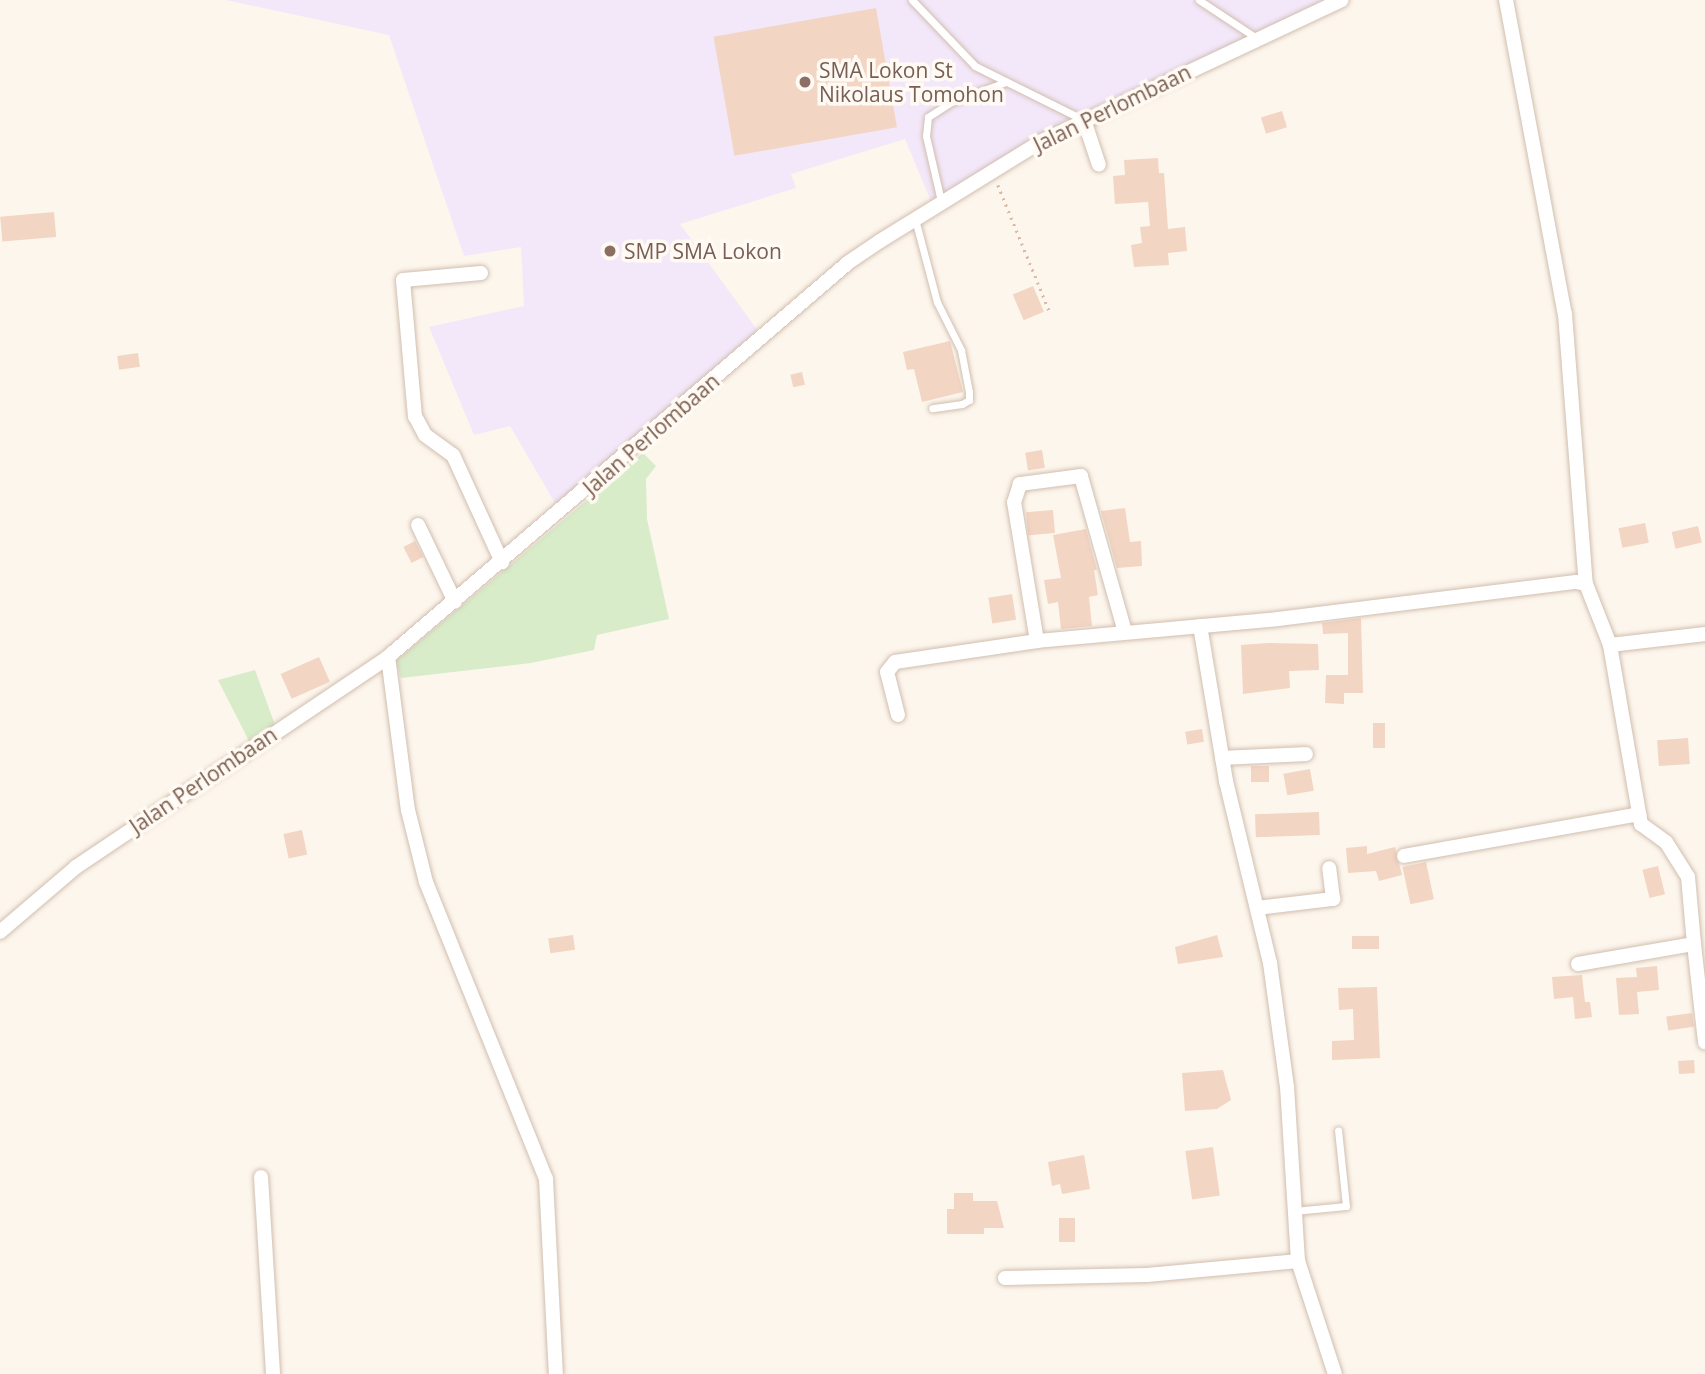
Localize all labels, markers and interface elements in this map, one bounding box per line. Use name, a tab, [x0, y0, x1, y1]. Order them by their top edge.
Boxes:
place label: SMA Lokon St Nikolaus Tomohon	[819, 57, 1004, 107]
street label: Jalan Perlombaan	[1029, 59, 1195, 157]
marker: SMA Lokon St Nikolaus Tomohon	[797, 74, 813, 90]
place label: SMP SMA Lokon	[624, 238, 782, 264]
marker: SMP SMA Lokon	[602, 243, 618, 259]
street label: Jalan Perlombaan	[578, 368, 724, 500]
street label: Jalan Perlombaan	[125, 721, 281, 839]

